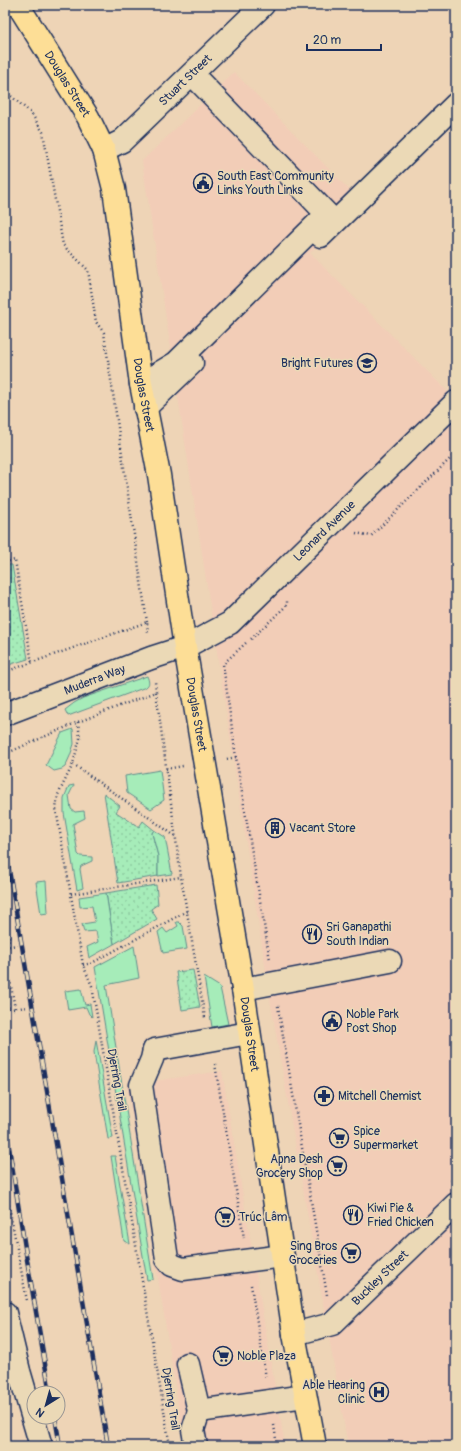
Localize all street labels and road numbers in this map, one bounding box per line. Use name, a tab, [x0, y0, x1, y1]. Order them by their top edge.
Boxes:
street label: Douglas Street	[41, 48, 93, 120]
street label: Stuart Street	[156, 51, 215, 109]
street label: Douglas Street	[129, 357, 157, 433]
street label: Leonard Avenue	[290, 497, 359, 565]
street label: Muderra Way	[62, 662, 128, 699]
street label: Douglas Street	[182, 676, 210, 753]
street label: Douglas Street	[236, 996, 262, 1073]
street label: Djerring Trail	[104, 1048, 129, 1113]
street label: Buckley Street	[349, 1247, 412, 1309]
street label: Djerring Trail	[158, 1367, 183, 1432]

